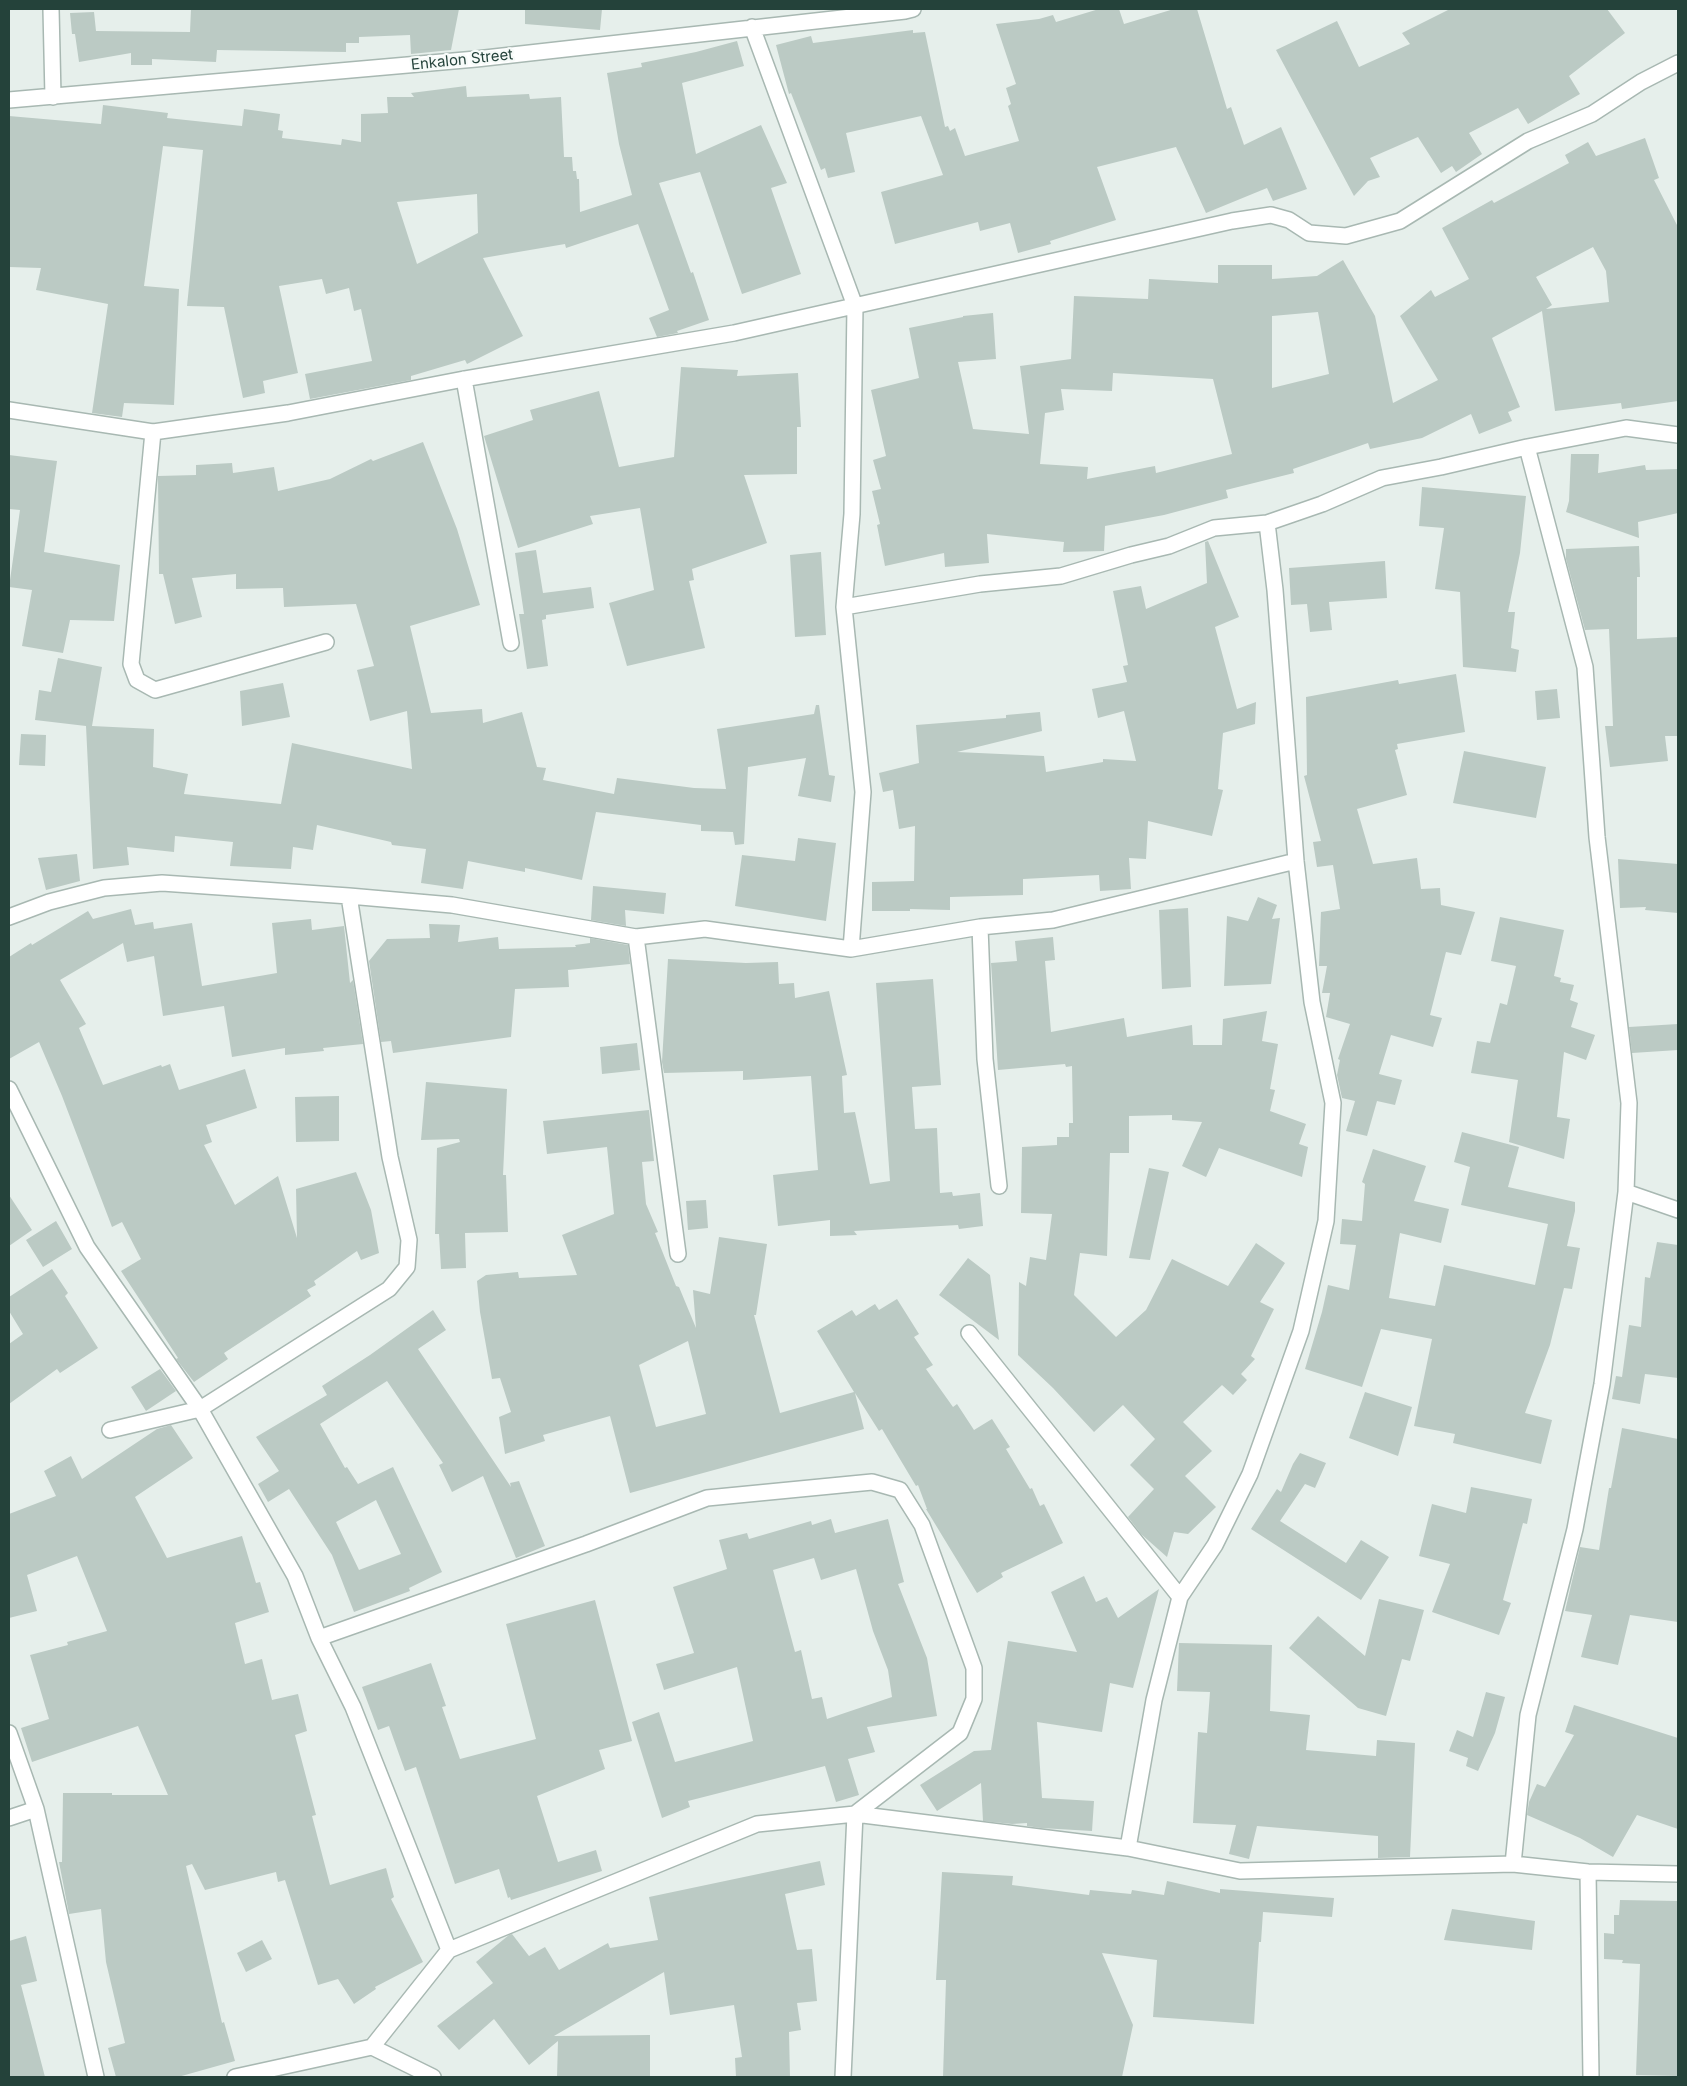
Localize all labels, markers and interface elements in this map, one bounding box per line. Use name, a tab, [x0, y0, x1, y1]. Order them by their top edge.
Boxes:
street label: Enkalon Street	[410, 46, 514, 74]

